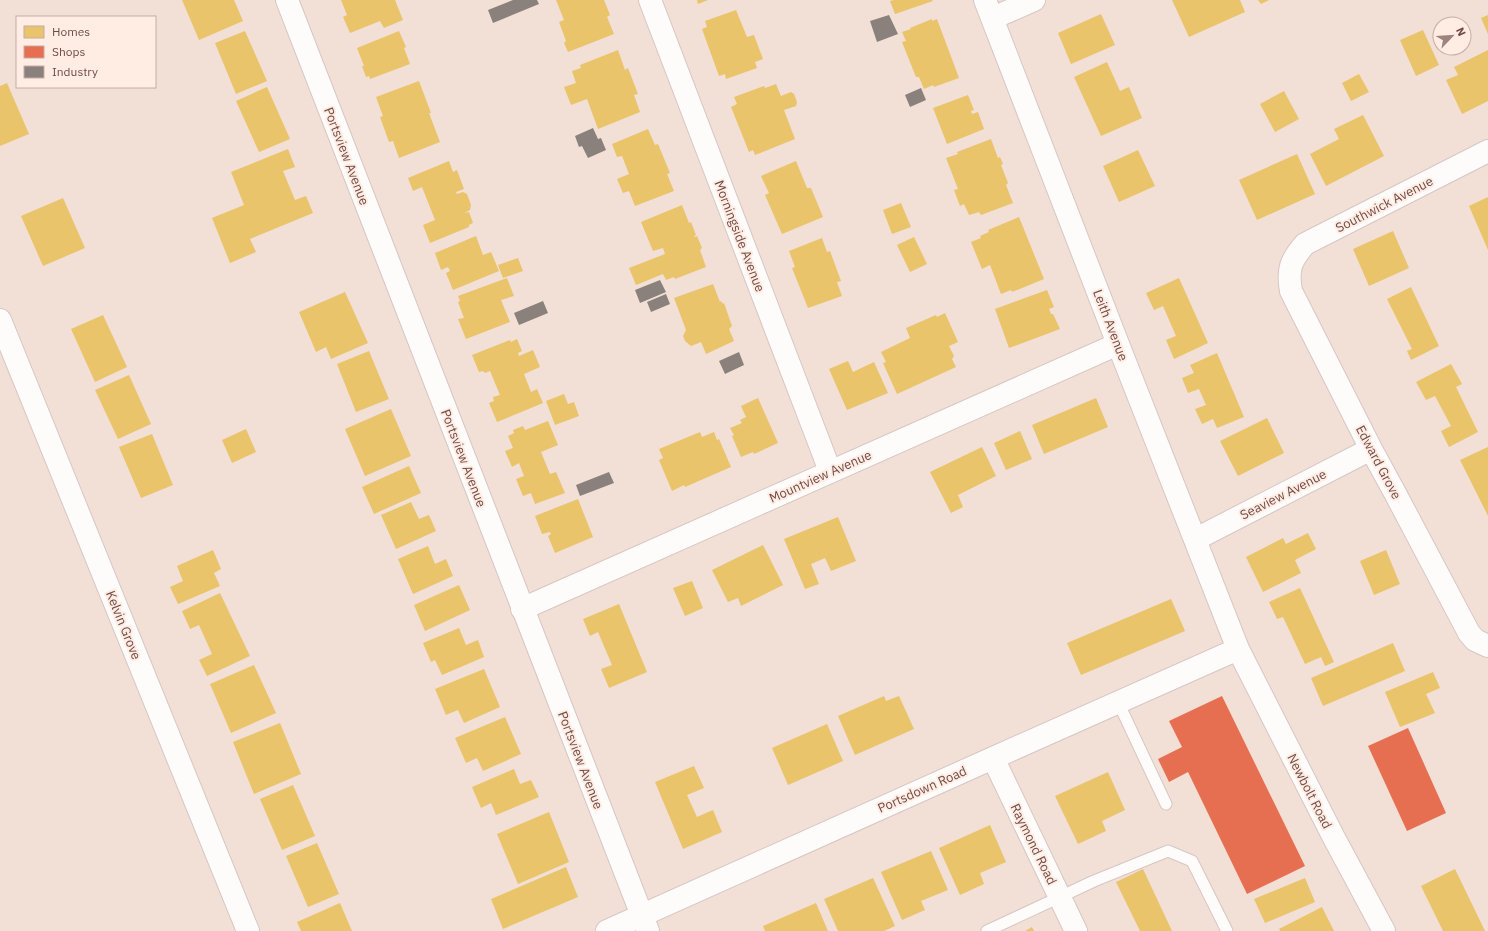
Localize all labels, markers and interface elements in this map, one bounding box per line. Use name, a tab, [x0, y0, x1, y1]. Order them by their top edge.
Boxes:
legend	[16, 16, 156, 88]
north arrow	[1432, 16, 1472, 56]
text: Homes	[52, 24, 90, 39]
text: N	[1453, 25, 1469, 38]
text: Shops	[52, 44, 85, 59]
text: Industry	[52, 64, 98, 79]
street label: Portsview Avenue	[320, 105, 373, 208]
street label: Southwick Avenue	[1333, 173, 1436, 236]
street label: Morningside Avenue	[710, 178, 769, 294]
street label: Leith Avenue	[1089, 287, 1132, 363]
street label: Portsview Avenue	[437, 407, 490, 510]
street label: Edward Grove	[1352, 422, 1405, 502]
street label: Mountview Avenue	[766, 446, 874, 507]
street label: Seaview Avenue	[1237, 465, 1329, 524]
street label: Kelvin Grove	[102, 588, 145, 662]
street label: Portsview Avenue	[554, 709, 607, 812]
street label: Newbolt Road	[1283, 751, 1336, 832]
street label: Portsdown Road	[875, 762, 969, 817]
street label: Raymond Road	[1007, 801, 1060, 888]

